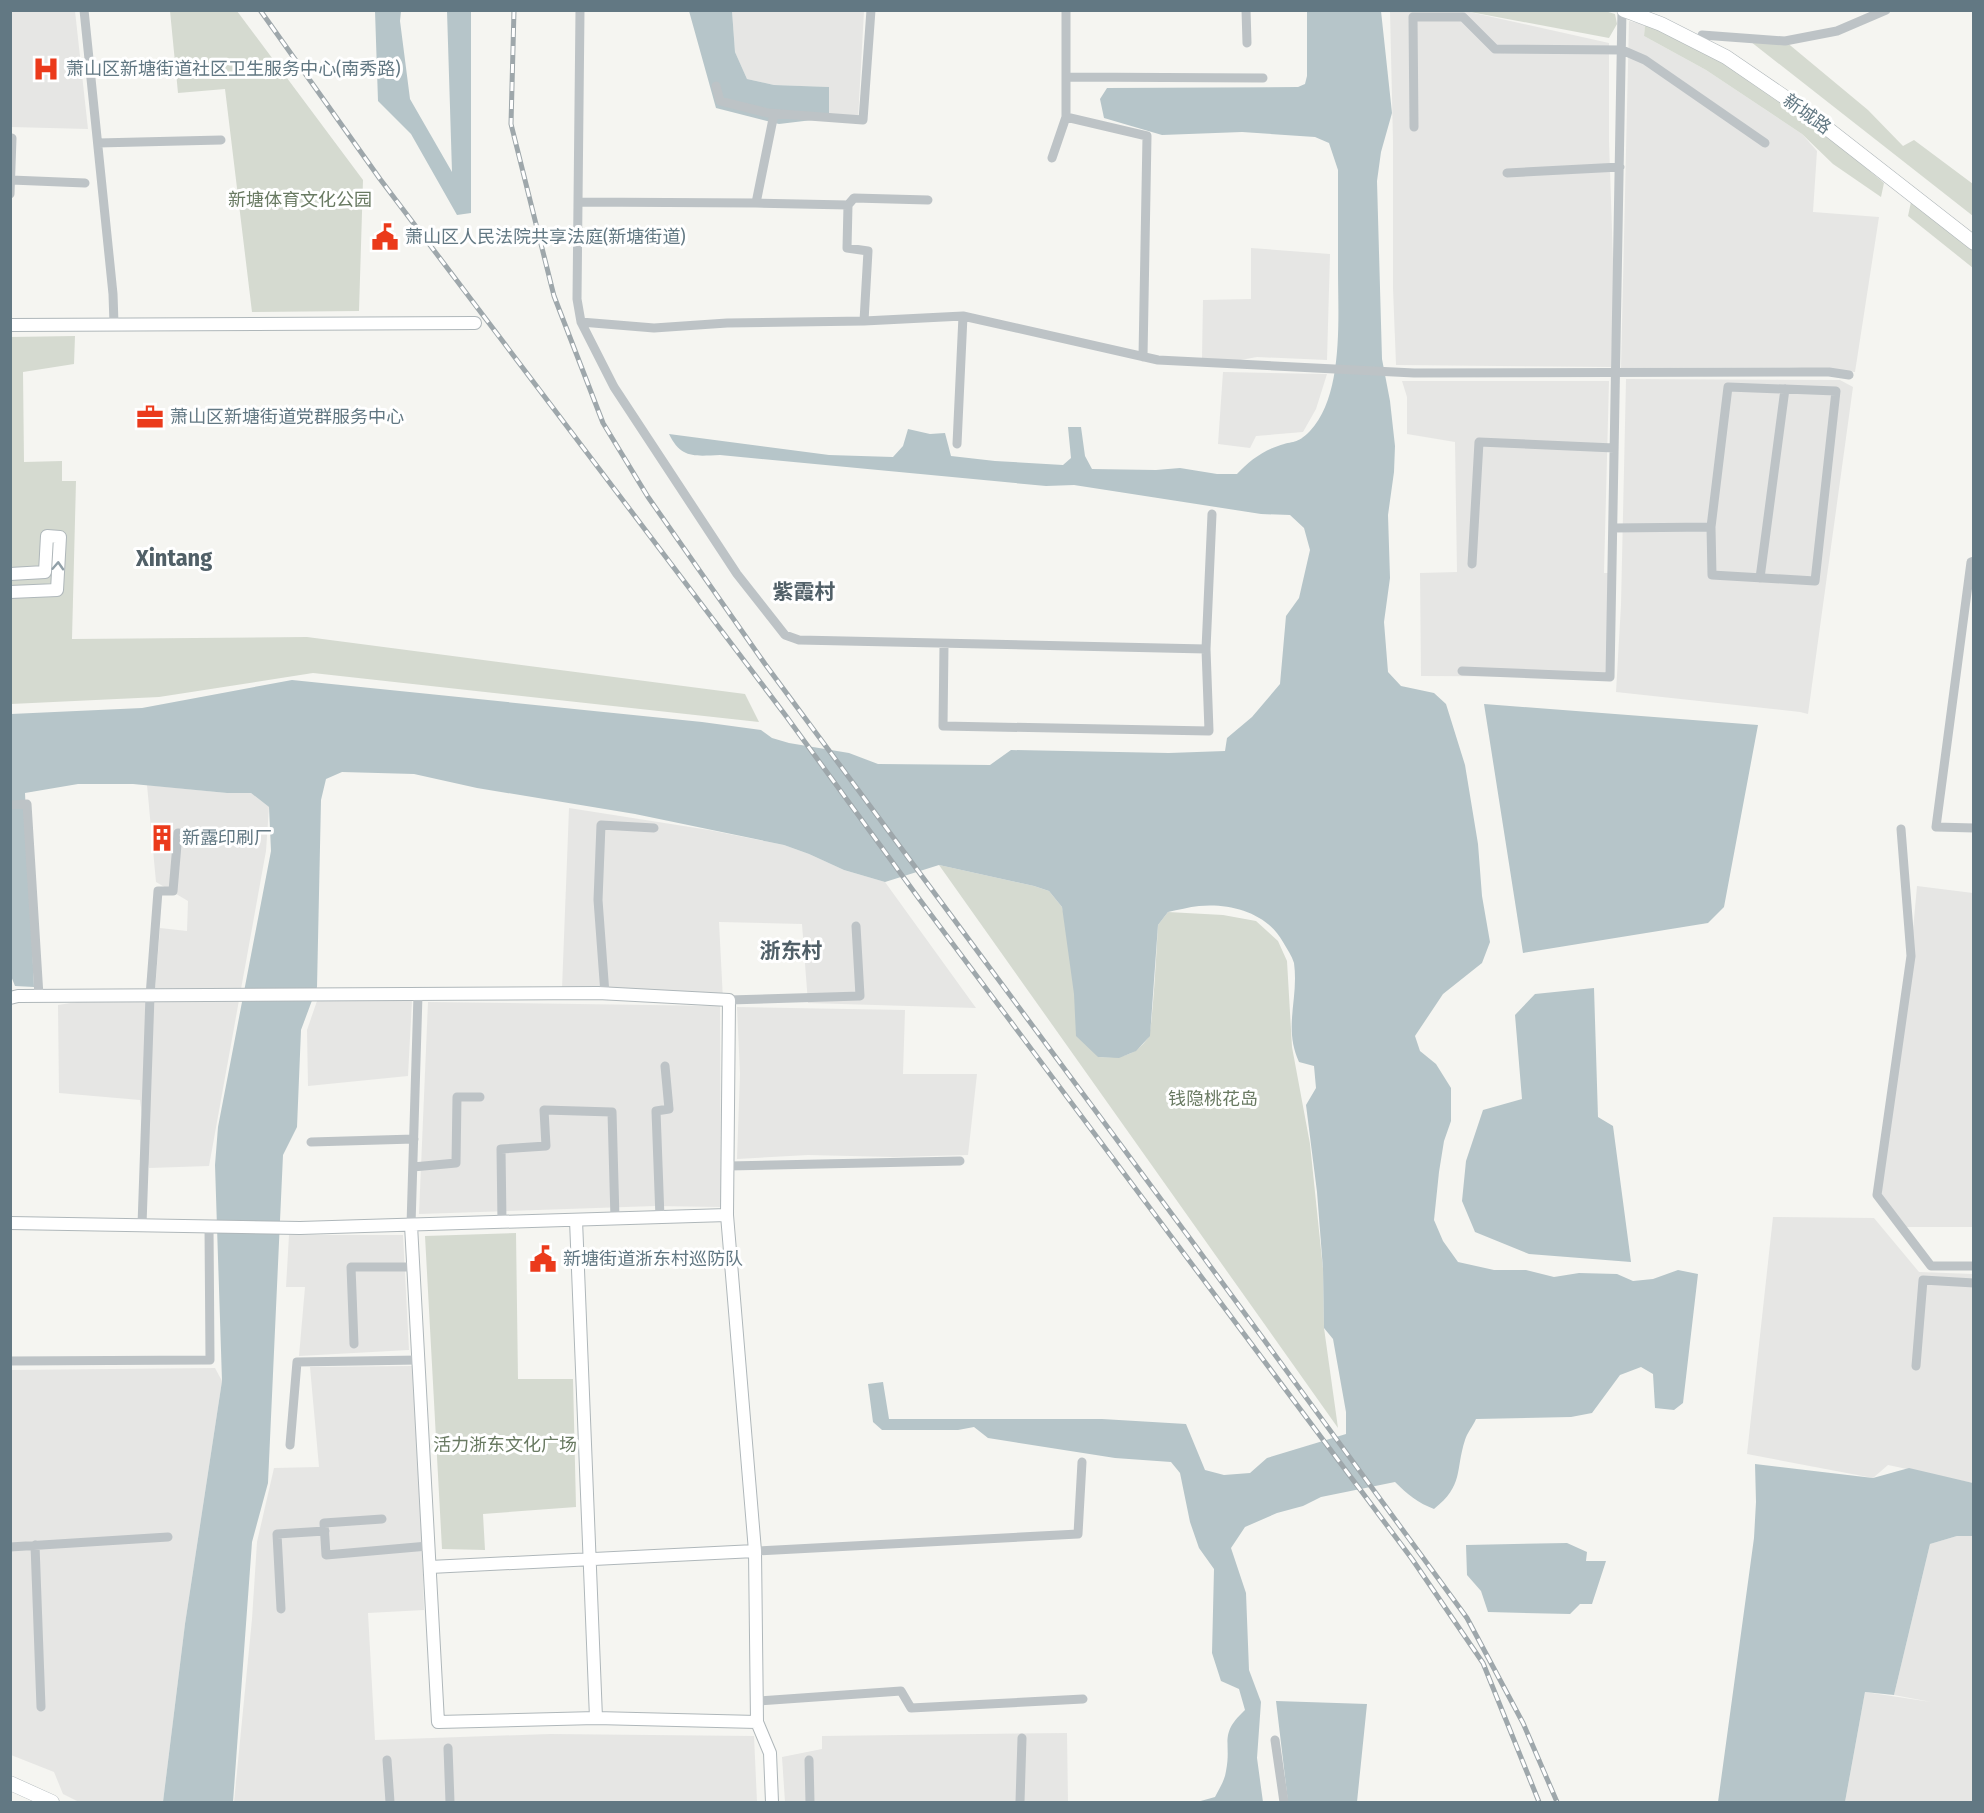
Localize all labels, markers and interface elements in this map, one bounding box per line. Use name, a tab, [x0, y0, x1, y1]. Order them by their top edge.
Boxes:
hospital icon: 萧山区新塘街道社区卫生服务中心(南秀路)	[31, 54, 61, 84]
place label: 萧山区新塘街道社区卫生服务中心(南秀路)	[66, 58, 401, 80]
street label: 新城路	[1779, 89, 1835, 139]
park label: 新塘体育文化公园	[228, 189, 372, 211]
public building icon: 萧山区人民法院共享法庭(新塘街道)	[370, 222, 400, 252]
place label: 萧山区人民法院共享法庭(新塘街道)	[405, 226, 686, 248]
office icon: 萧山区新塘街道党群服务中心	[135, 402, 165, 432]
place label: 萧山区新塘街道党群服务中心	[170, 406, 404, 428]
district label: Xintang	[135, 544, 212, 572]
one-way arrow	[52, 562, 65, 571]
district label: 紫霞村	[773, 579, 836, 605]
building icon: 新露印刷厂	[147, 823, 177, 853]
place label: 新露印刷厂	[182, 827, 272, 849]
district label: 浙东村	[760, 938, 823, 964]
park label: 钱隐桃花岛	[1168, 1088, 1258, 1110]
public building icon: 新塘街道浙东村巡防队	[528, 1244, 558, 1274]
place label: 新塘街道浙东村巡防队	[563, 1248, 743, 1270]
park label: 活力浙东文化广场	[433, 1434, 577, 1456]

